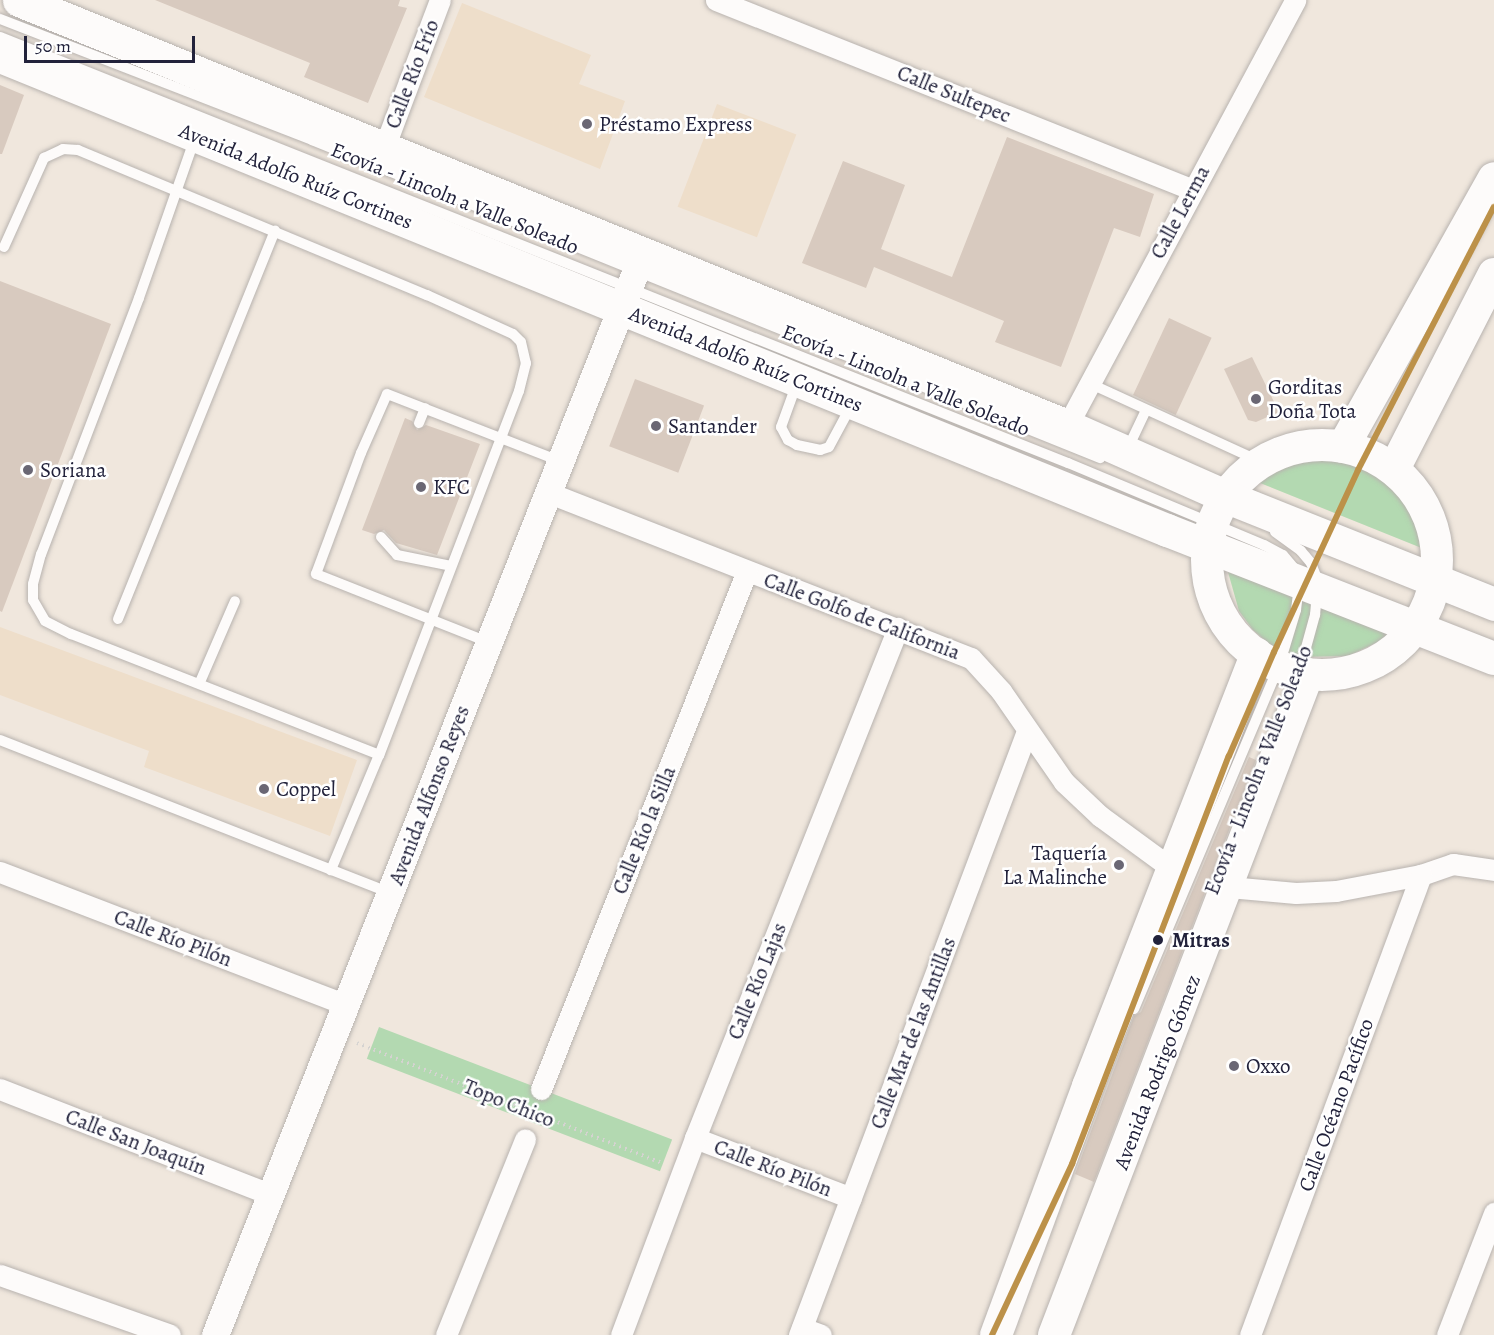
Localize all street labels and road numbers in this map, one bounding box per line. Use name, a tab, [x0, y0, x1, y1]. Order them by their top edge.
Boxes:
street label: Calle Río Frío	[380, 16, 444, 132]
street label: Calle Sultepec	[894, 60, 1014, 128]
street label: Avenida Adolfo Ruíz Cortines	[176, 118, 416, 234]
street label: Ecovía - Lincoln a Valle Soleado	[327, 137, 583, 259]
street label: Calle Lerma	[1145, 161, 1215, 263]
street label: Avenida Adolfo Ruíz Cortines	[626, 301, 866, 417]
street label: Ecovía - Lincoln a Valle Soleado	[778, 319, 1034, 441]
street label: Calle Golfo de California	[760, 567, 964, 665]
street label: Ecovía - Lincoln a Valle Soleado	[1199, 641, 1317, 899]
street label: Avenida Alfonso Reyes	[383, 702, 475, 888]
street label: Calle Río la Silla	[607, 762, 681, 898]
street label: Calle Río Pilón	[110, 904, 236, 972]
street label: Calle Río Lajas	[722, 919, 792, 1043]
street label: Calle Mar de las Antillas	[865, 934, 961, 1132]
street label: Avenida Rodrigo Gómez	[1108, 971, 1206, 1173]
street label: Calle Océano Pacífico	[1293, 1015, 1379, 1195]
street label: Topo Chico	[460, 1073, 558, 1133]
street label: Calle San Joaquín	[62, 1104, 210, 1180]
street label: Calle Río Pilón	[710, 1134, 836, 1202]

